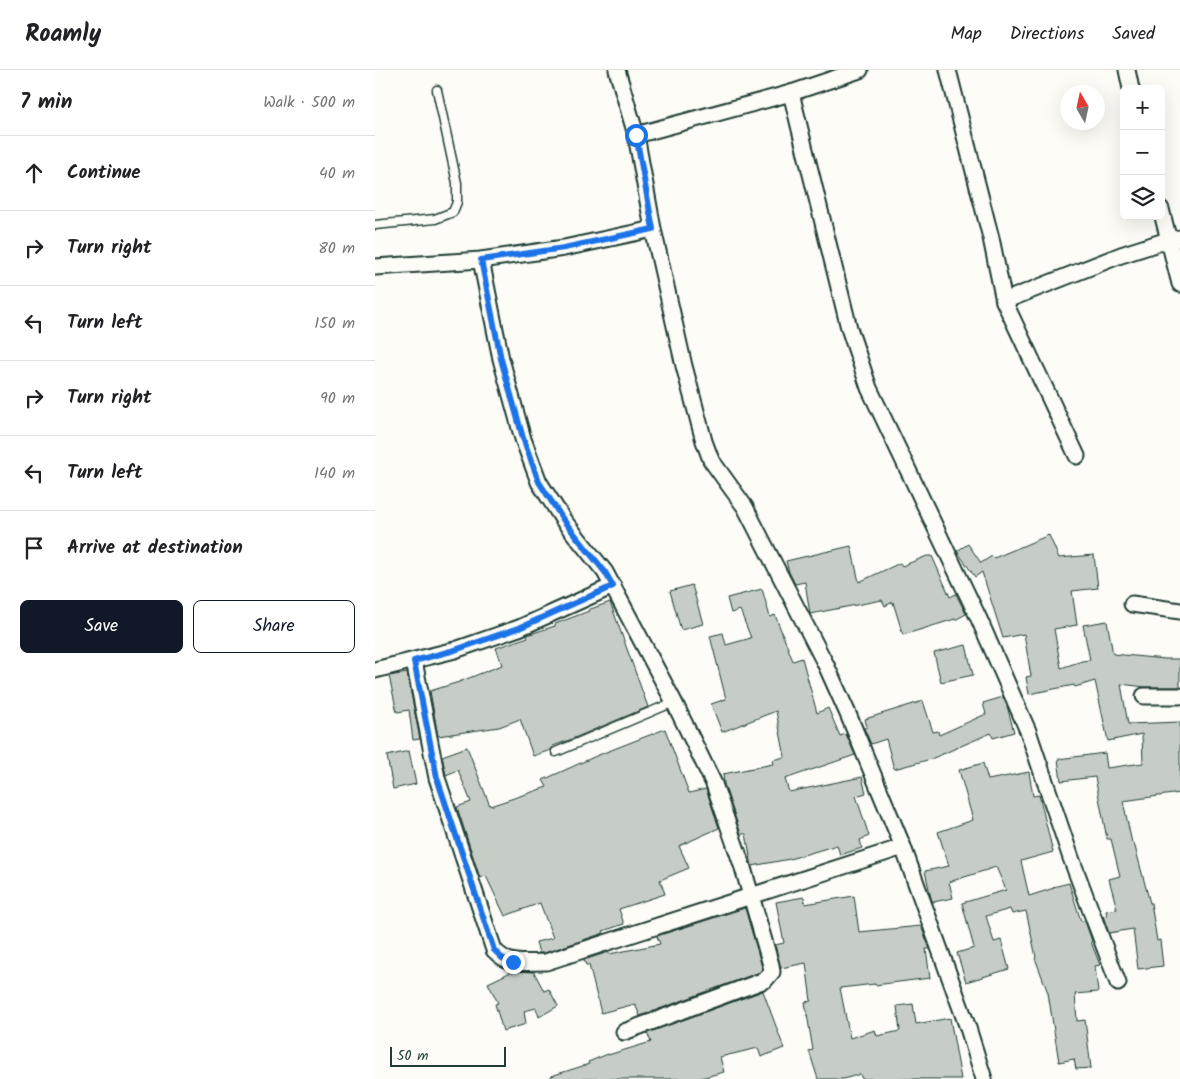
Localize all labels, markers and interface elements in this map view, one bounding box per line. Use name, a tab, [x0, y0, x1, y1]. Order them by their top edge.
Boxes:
text: Roamly	[25, 15, 101, 54]
text: Map	[950, 20, 982, 49]
text: Directions	[1010, 20, 1084, 49]
text: Saved	[1112, 20, 1155, 49]
north arrow	[1060, 85, 1105, 130]
map controls	[1120, 85, 1165, 220]
button: +	[1120, 85, 1165, 130]
text: 7 min	[20, 86, 72, 119]
text: Walk · 500 m	[263, 90, 355, 115]
route start	[625, 124, 648, 147]
button: −	[1120, 130, 1165, 175]
text: Continue	[67, 158, 140, 188]
icon: ahead	[20, 159, 48, 187]
text: 40 m	[319, 161, 355, 186]
button: layers	[1120, 175, 1165, 220]
text: Turn right	[67, 233, 152, 263]
icon: right	[20, 234, 48, 262]
text: 80 m	[318, 236, 355, 261]
text: Turn left	[67, 308, 142, 338]
icon: left	[20, 309, 48, 337]
text: 150 m	[314, 311, 355, 336]
text: Turn right	[67, 383, 152, 413]
icon: right	[20, 384, 48, 412]
text: 90 m	[320, 386, 355, 411]
text: Turn left	[67, 458, 142, 488]
icon: left	[20, 459, 48, 487]
text: 140 m	[314, 461, 355, 486]
text: Arrive at destination	[67, 533, 243, 563]
icon: arrive	[20, 534, 48, 562]
button: Save	[20, 600, 183, 653]
button: Share	[193, 600, 355, 653]
route end	[502, 951, 525, 974]
scale bar	[390, 1044, 506, 1067]
text: 50 m	[397, 1045, 428, 1067]

